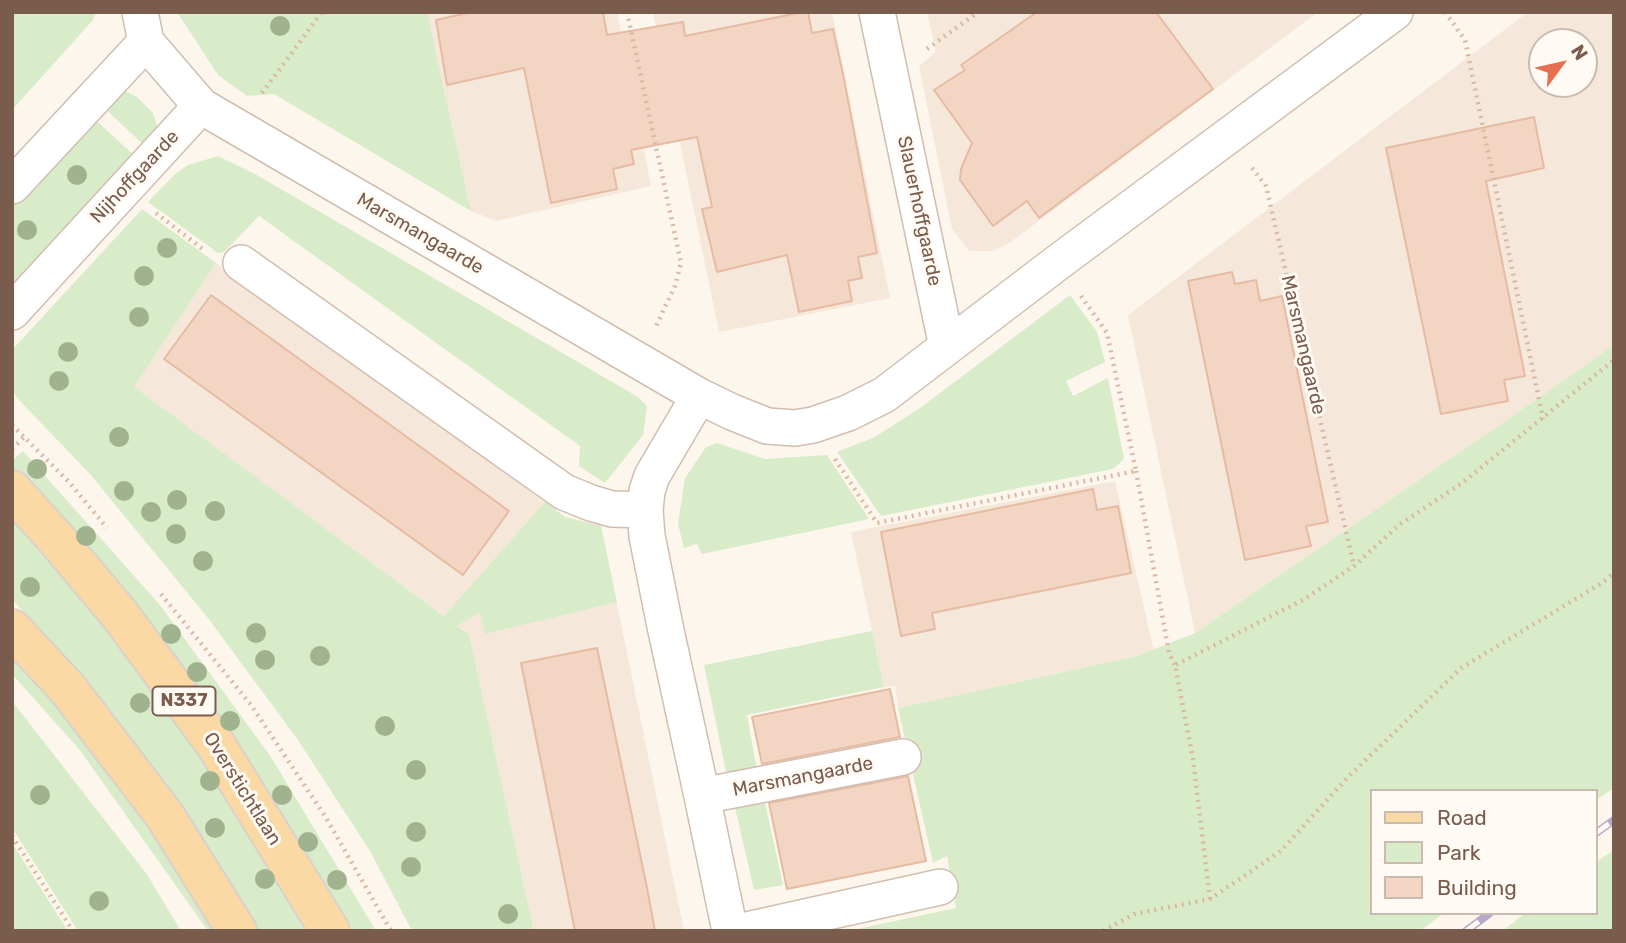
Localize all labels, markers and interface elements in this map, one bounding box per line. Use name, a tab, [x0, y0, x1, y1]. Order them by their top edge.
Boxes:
north arrow	[1528, 28, 1598, 98]
text: N	[1566, 40, 1593, 64]
street label: Nijhoffgaarde	[86, 126, 184, 228]
street label: Slauerhoffgaarde	[892, 134, 946, 288]
street label: Marsmangaarde	[353, 188, 487, 280]
street label: Marsmangaarde	[1276, 273, 1330, 417]
road number: N337	[152, 686, 216, 716]
street label: Overstichtlaan	[198, 728, 286, 850]
street label: Marsmangaarde	[731, 752, 875, 802]
legend	[1370, 789, 1598, 915]
text: Road	[1437, 805, 1487, 830]
text: Park	[1437, 840, 1481, 865]
text: Building	[1437, 875, 1517, 900]

